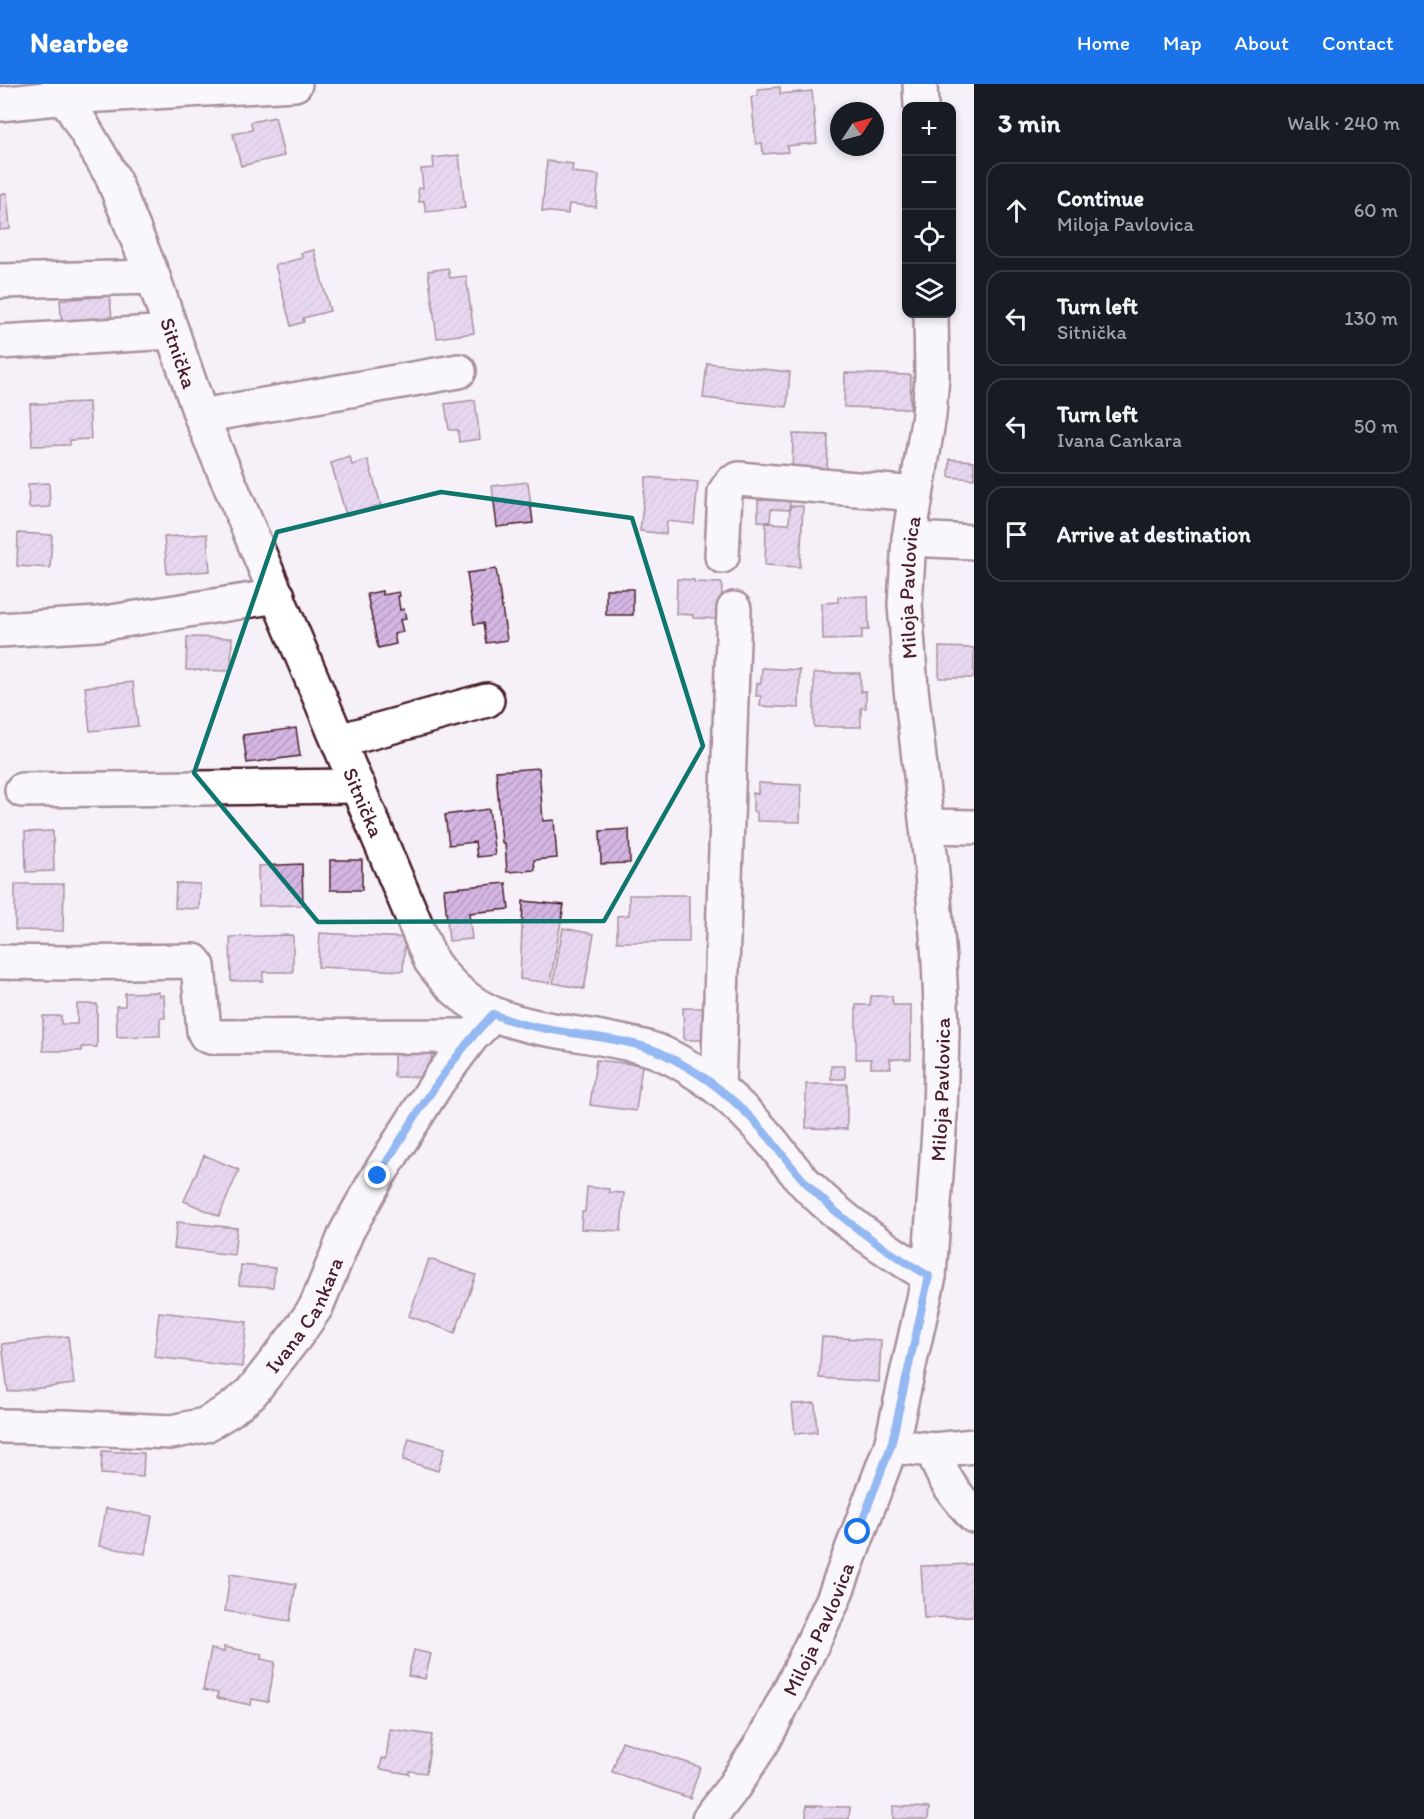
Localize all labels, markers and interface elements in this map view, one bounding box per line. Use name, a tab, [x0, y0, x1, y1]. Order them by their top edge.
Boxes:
text: Nearbee	[30, 25, 129, 59]
text: Home	[1077, 30, 1130, 55]
text: Map	[1163, 30, 1202, 55]
text: About	[1235, 30, 1289, 55]
text: Contact	[1322, 30, 1394, 55]
north arrow	[830, 102, 884, 156]
map controls	[902, 102, 956, 318]
button: +	[902, 102, 956, 156]
text: 3 min	[998, 107, 1060, 139]
text: Walk · 240 m	[1287, 111, 1400, 135]
button: −	[902, 156, 956, 210]
text: Continue	[1057, 185, 1144, 212]
icon: ahead	[1000, 194, 1033, 227]
text: 60 m	[1354, 198, 1398, 222]
button: locate	[902, 210, 956, 264]
text: Miloja Pavlovica	[1057, 212, 1194, 236]
button: layers	[902, 264, 956, 318]
text: Turn left	[1057, 293, 1138, 320]
icon: left	[1000, 302, 1033, 335]
text: 130 m	[1344, 306, 1398, 330]
street label: Sitnička	[155, 314, 203, 392]
text: Sitnička	[1057, 320, 1127, 344]
text: Turn left	[1057, 401, 1138, 428]
icon: left	[1000, 410, 1033, 443]
text: 50 m	[1354, 414, 1398, 438]
text: Ivana Cankara	[1057, 428, 1182, 452]
street label: Miloja Pavlovica	[892, 514, 925, 660]
icon: arrive	[1000, 518, 1033, 551]
text: Arrive at destination	[1057, 521, 1251, 548]
street label: Sitnička	[338, 764, 390, 841]
street label: Miloja Pavlovica	[924, 1017, 955, 1162]
route end	[364, 1162, 390, 1188]
street label: Ivana Cankara	[259, 1253, 347, 1378]
route start	[844, 1518, 870, 1544]
street label: Miloja Pavlovica	[777, 1559, 859, 1700]

